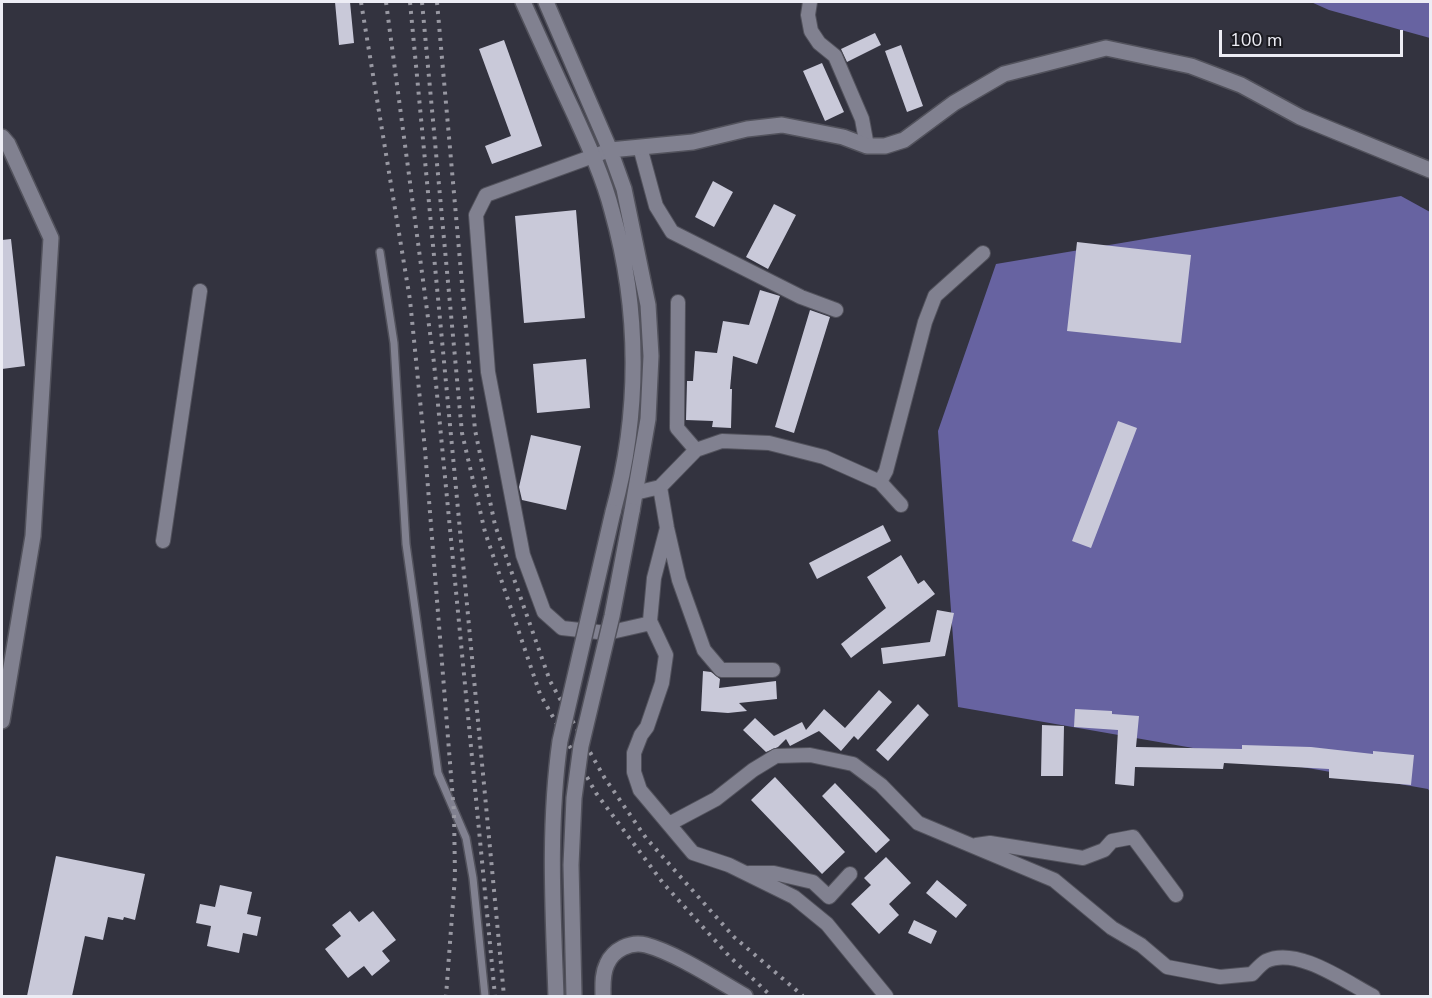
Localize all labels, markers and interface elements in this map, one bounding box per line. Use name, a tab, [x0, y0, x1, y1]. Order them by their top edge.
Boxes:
scale bar	[1222, 18, 1406, 56]
text: 100 m	[1230, 28, 1282, 52]

